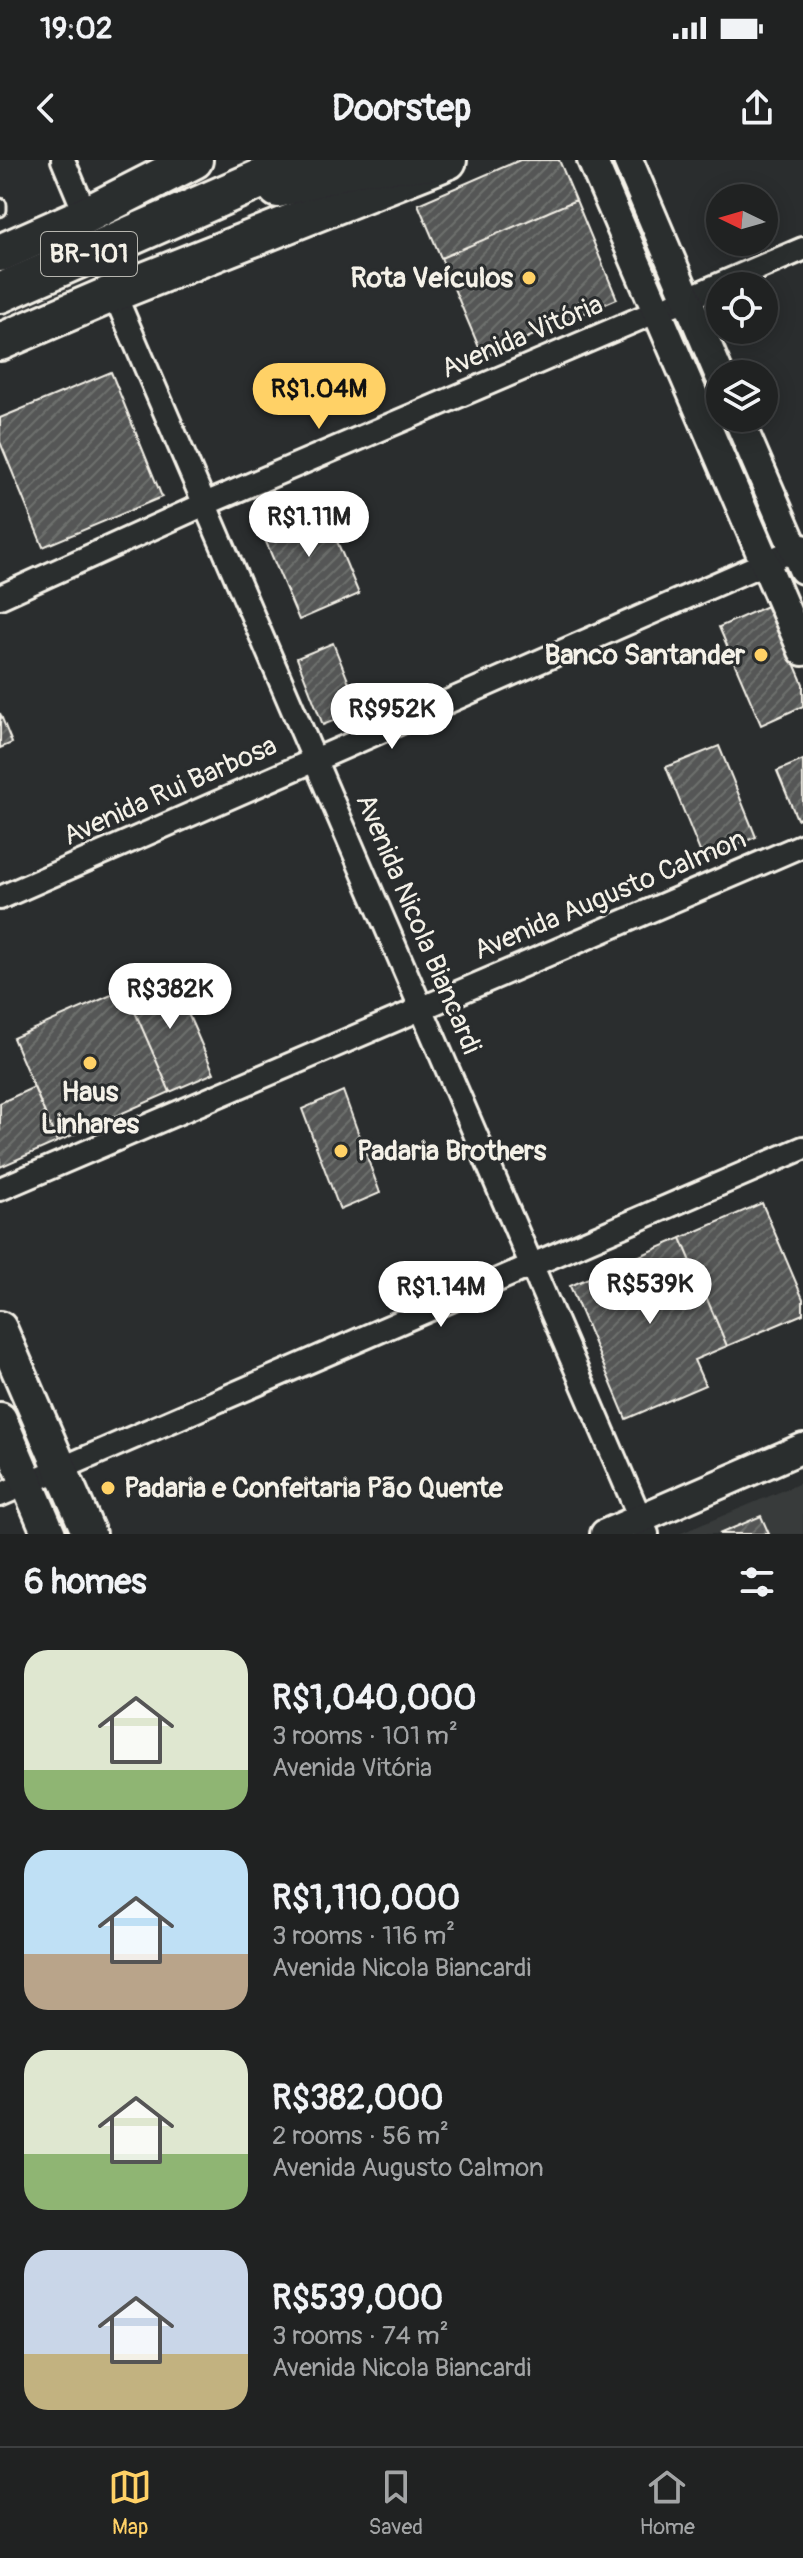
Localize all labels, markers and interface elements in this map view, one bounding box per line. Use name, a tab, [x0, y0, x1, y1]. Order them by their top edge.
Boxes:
text: 19:02	[40, 10, 112, 47]
icon: back	[24, 86, 68, 130]
text: Doorstep	[332, 86, 471, 131]
icon: share	[735, 86, 779, 130]
north arrow	[706, 184, 778, 256]
map controls	[706, 184, 778, 432]
road number: BR-101	[41, 232, 137, 276]
place label: Rota Veículos	[350, 261, 513, 296]
marker: Rota Veículos	[520, 269, 538, 287]
button: locate	[706, 272, 778, 344]
street label: Avenida Vitória	[436, 287, 608, 387]
button: layers	[706, 360, 778, 432]
pin: R$1.04M	[245, 363, 393, 431]
text: R$1.04M	[271, 373, 367, 405]
pin: R$1.11M	[235, 491, 383, 559]
text: R$1.11M	[267, 501, 351, 533]
place label: Banco Santander	[545, 638, 746, 673]
marker: Banco Santander	[752, 646, 770, 664]
pin: R$952K	[327, 683, 457, 751]
text: R$952K	[349, 693, 435, 725]
street label: Avenida Rui Barbosa	[58, 728, 282, 854]
street label: Avenida Nicola Biancardi	[347, 789, 489, 1059]
street label: Avenida Augusto Calmon	[468, 822, 752, 968]
pin: R$382K	[105, 963, 235, 1031]
text: R$382K	[127, 973, 213, 1005]
marker: Haus Linhares	[81, 1054, 99, 1072]
place label: Haus Linhares	[41, 1075, 140, 1142]
place label: Padaria Brothers	[357, 1134, 547, 1169]
marker: Padaria Brothers	[332, 1142, 350, 1160]
pin: R$539K	[585, 1258, 715, 1326]
pin: R$1.14M	[367, 1261, 515, 1329]
text: R$539K	[607, 1268, 693, 1300]
text: R$1.14M	[397, 1271, 485, 1303]
place label: Padaria e Confeitaria Pão Quente	[124, 1471, 504, 1506]
marker: Padaria e Confeitaria Pão Quente	[99, 1479, 117, 1497]
icon: filters	[735, 1560, 779, 1604]
text: 6 homes	[24, 1561, 147, 1604]
text: R$1,040,000	[272, 1677, 477, 1720]
icon: home	[88, 1682, 184, 1778]
text: 3 rooms · 101 m²	[272, 1720, 458, 1752]
text: Avenida Vitória	[272, 1752, 432, 1784]
text: R$1,110,000	[272, 1877, 460, 1920]
icon: home	[88, 1882, 184, 1978]
text: 3 rooms · 116 m²	[272, 1920, 455, 1952]
text: Avenida Nicola Biancardi	[272, 1952, 531, 1984]
text: R$382,000	[272, 2077, 444, 2120]
icon: home	[88, 2082, 184, 2178]
text: 2 rooms · 56 m²	[272, 2120, 449, 2152]
text: Avenida Augusto Calmon	[272, 2152, 544, 2184]
text: R$539,000	[272, 2277, 443, 2320]
icon: home	[88, 2282, 184, 2378]
text: 3 rooms · 74 m²	[272, 2320, 449, 2352]
text: Avenida Nicola Biancardi	[272, 2352, 531, 2384]
tab: Map	[108, 2465, 152, 2541]
tab: Saved	[368, 2465, 423, 2541]
tab: Home	[639, 2465, 695, 2541]

